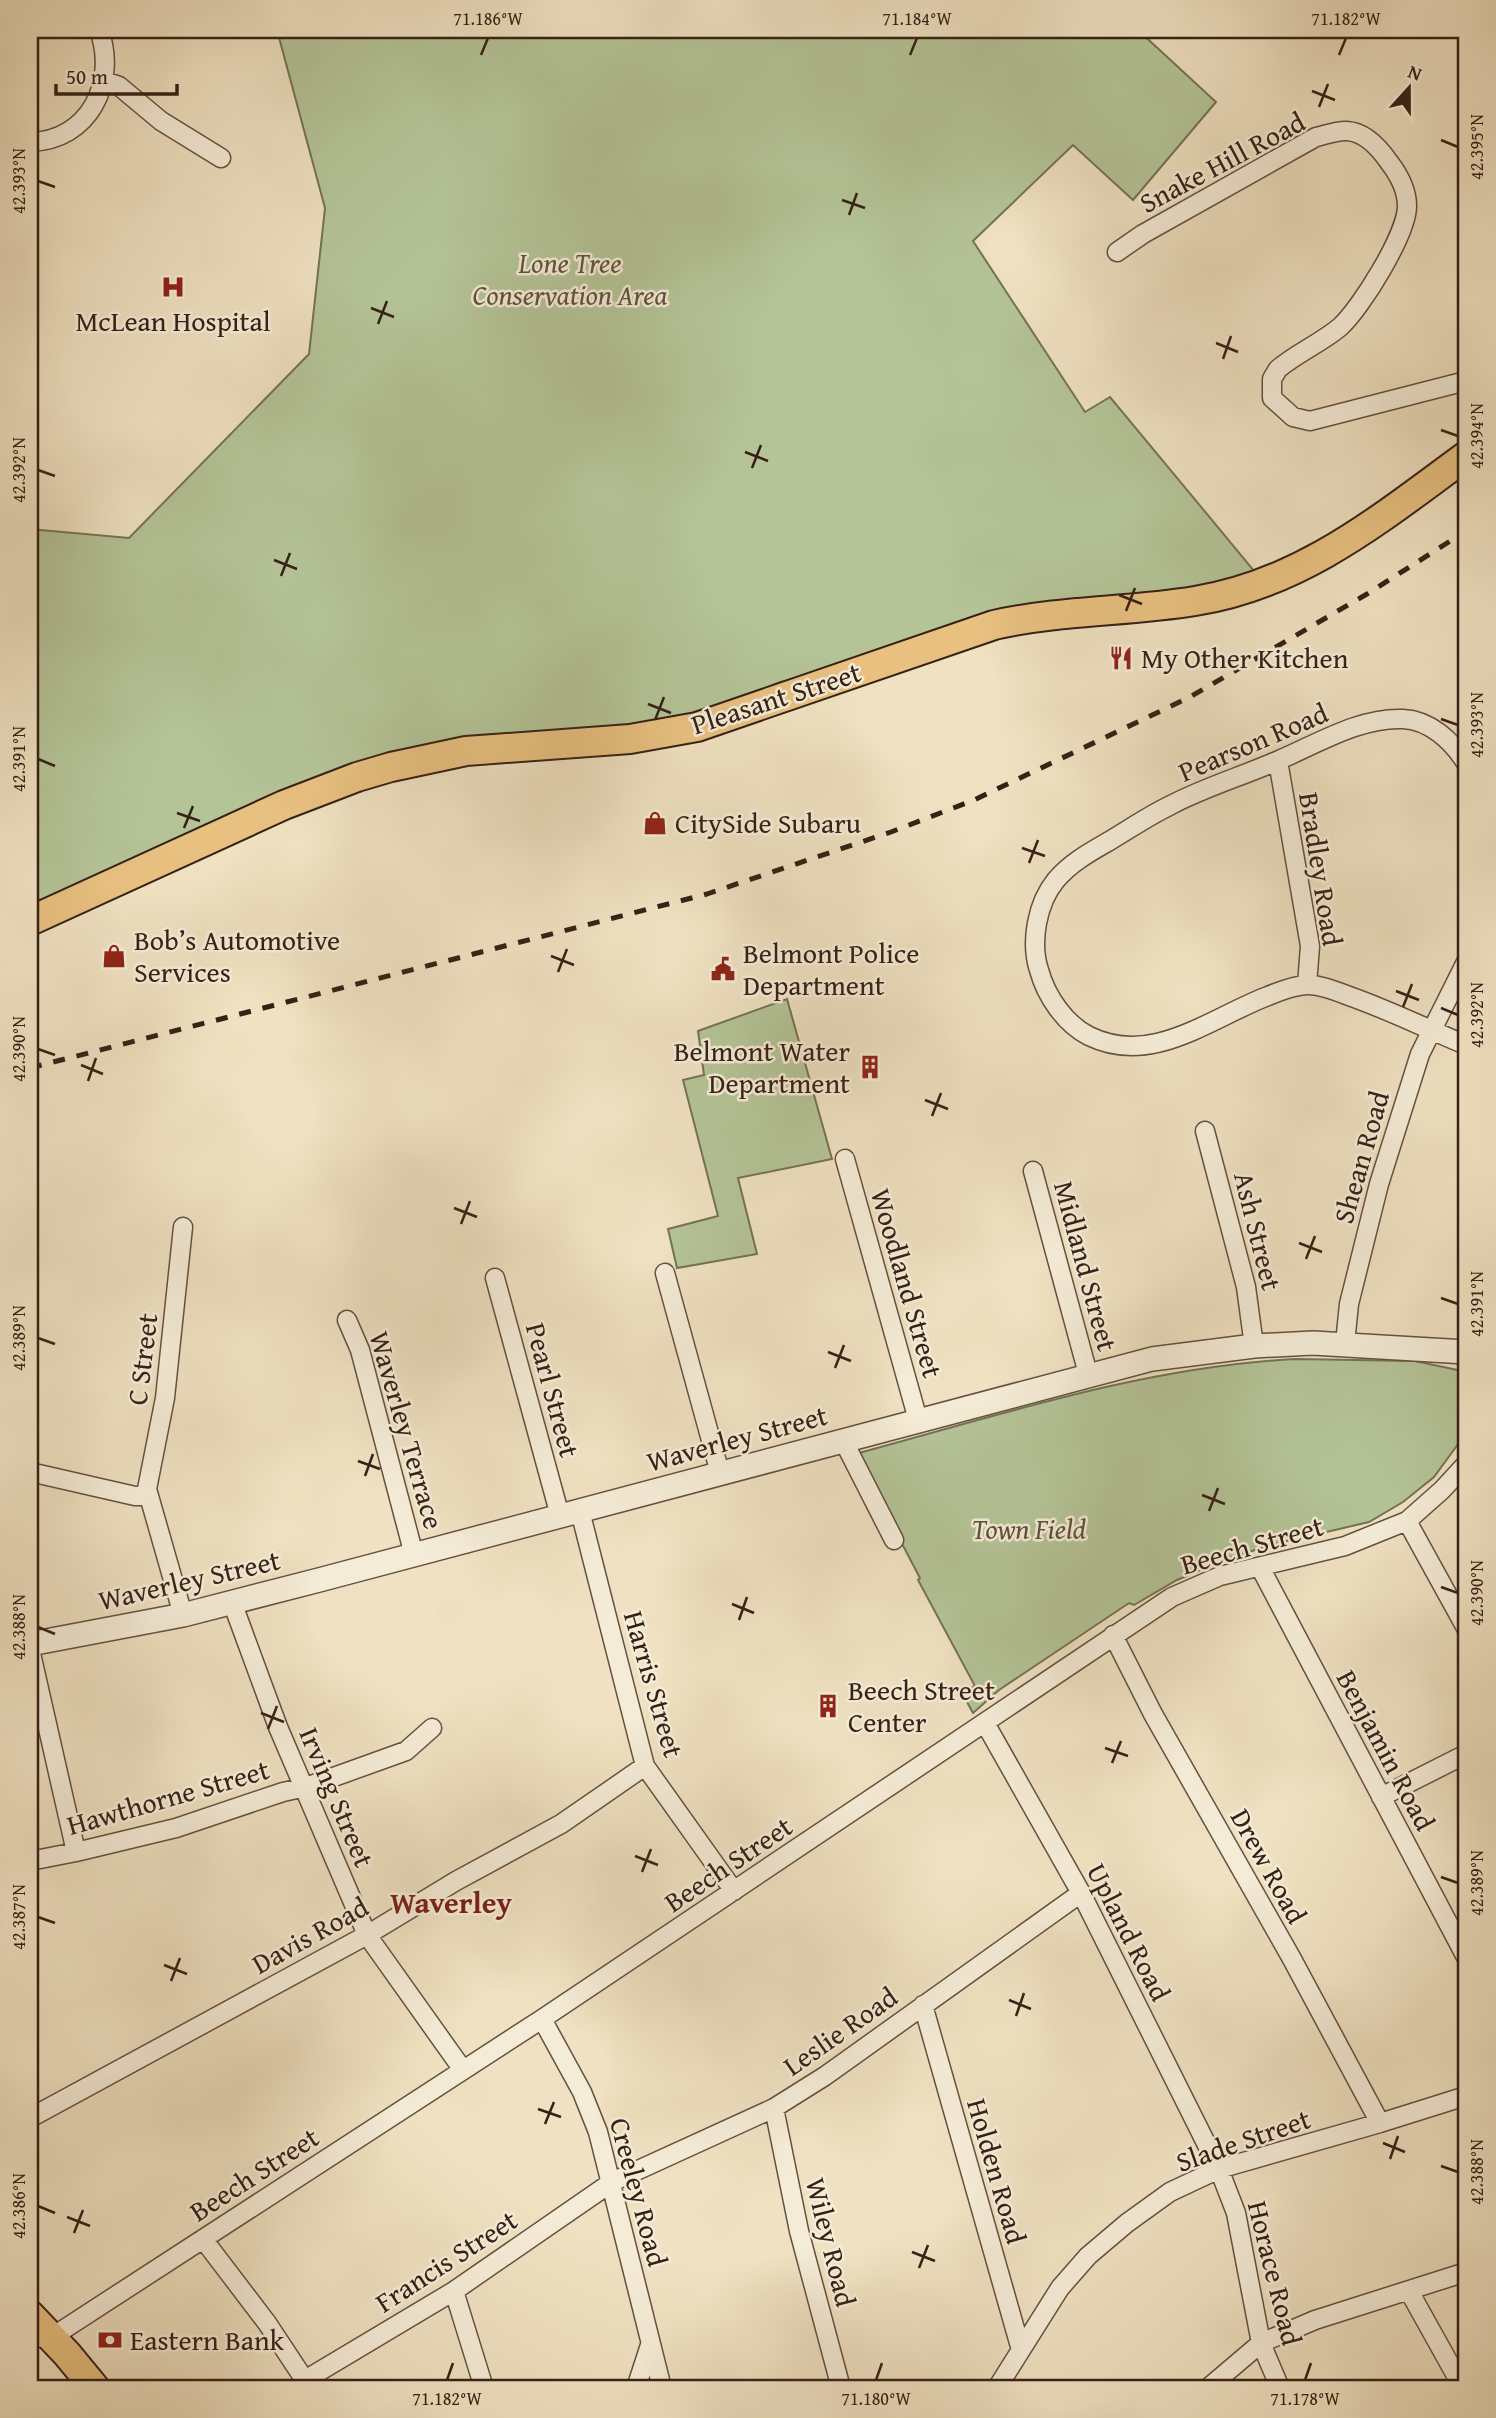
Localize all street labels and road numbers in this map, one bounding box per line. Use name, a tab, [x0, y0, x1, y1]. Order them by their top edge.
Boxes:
street label: Snake Hill Road	[1132, 101, 1312, 223]
street label: Pleasant Street	[686, 651, 866, 744]
street label: Pearson Road	[1172, 692, 1334, 791]
street label: Bradley Road	[1289, 789, 1354, 949]
street label: Shean Road	[1322, 1086, 1399, 1228]
street label: Ash Street	[1224, 1167, 1293, 1295]
street label: Midland Street	[1044, 1176, 1129, 1356]
street label: Woodland Street	[861, 1183, 954, 1382]
street label: C Street	[116, 1311, 167, 1407]
street label: Pearl Street	[516, 1318, 591, 1462]
street label: Waverley Terrace	[360, 1326, 455, 1534]
street label: Waverley Street	[642, 1394, 832, 1481]
street label: Beech Street	[1176, 1505, 1328, 1584]
street label: Waverley Street	[94, 1539, 284, 1620]
street label: Harris Street	[614, 1606, 695, 1762]
street label: Benjamin Road	[1327, 1662, 1446, 1837]
street label: Irving Street	[290, 1720, 385, 1873]
street label: Hawthorne Street	[62, 1748, 274, 1845]
street label: Drew Road	[1221, 1801, 1318, 1931]
street label: Beech Street	[655, 1805, 800, 1922]
street label: Upland Road	[1077, 1856, 1182, 2008]
street label: Davis Road	[244, 1886, 375, 1983]
street label: Leslie Road	[774, 1976, 905, 2085]
street label: Holden Road	[957, 2093, 1038, 2248]
street label: Slade Street	[1170, 2097, 1316, 2182]
street label: Creeley Road	[600, 2113, 679, 2271]
street label: Beech Street	[181, 2116, 327, 2231]
street label: Wiley Road	[796, 2173, 867, 2311]
street label: Horace Road	[1238, 2196, 1313, 2350]
street label: Francis Street	[367, 2199, 525, 2322]

